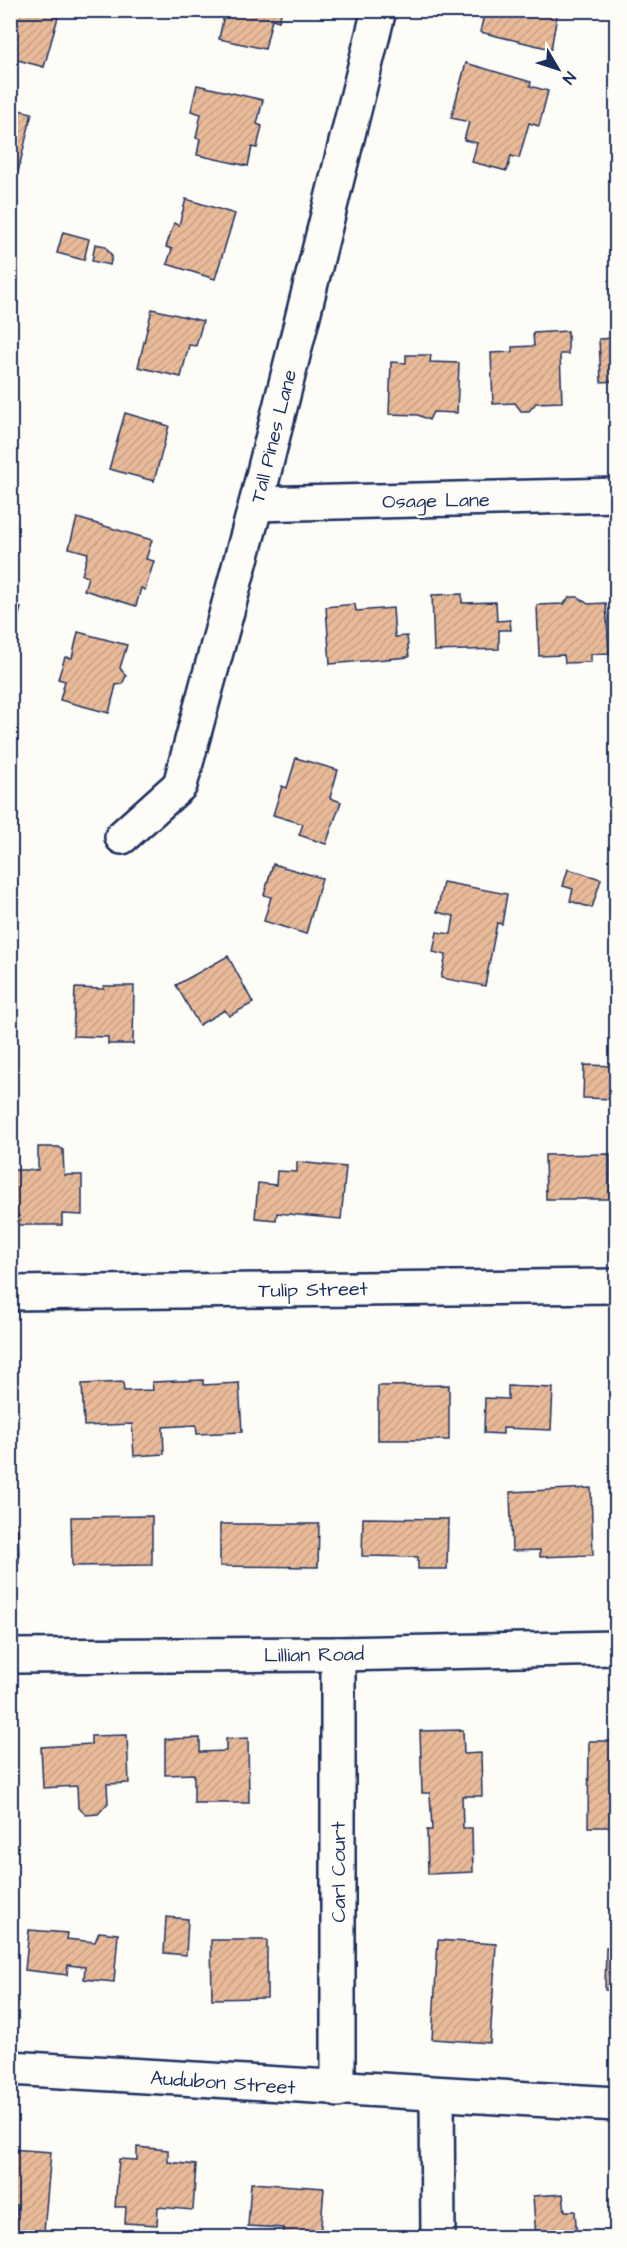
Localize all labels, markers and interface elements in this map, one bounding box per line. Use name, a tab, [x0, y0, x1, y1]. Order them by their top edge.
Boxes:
north arrow	[528, 39, 588, 99]
text: N	[557, 67, 581, 89]
street label: Tall Pines Lane	[244, 366, 304, 506]
street label: Osage Lane	[382, 486, 490, 517]
street label: Tulip Street	[258, 1275, 368, 1305]
street label: Lillian Road	[264, 1640, 364, 1670]
street label: Carl Court	[325, 1821, 353, 1923]
street label: Audubon Street	[149, 2064, 297, 2102]

